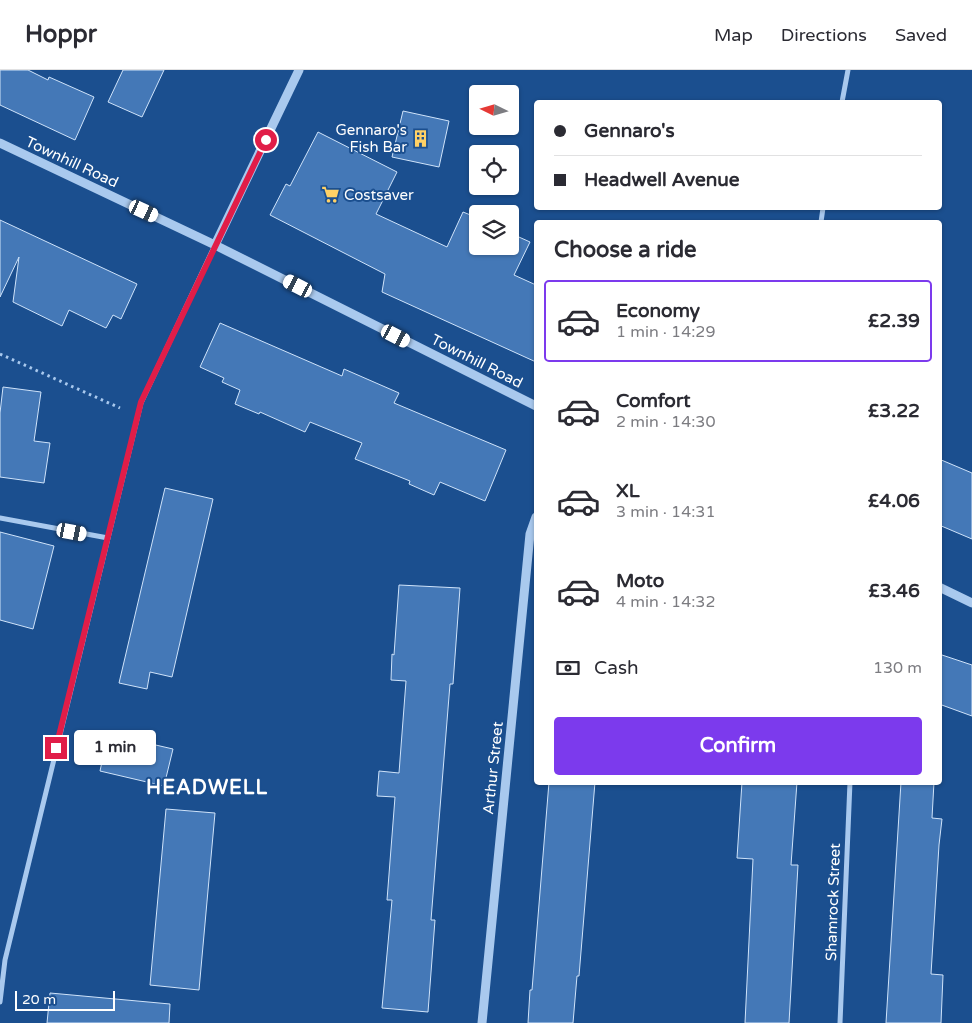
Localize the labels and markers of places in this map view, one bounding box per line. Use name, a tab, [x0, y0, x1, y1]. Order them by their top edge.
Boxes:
place label: Gennaro's Fish Bar	[335, 121, 407, 156]
building icon: Gennaro's Fish Bar	[411, 129, 431, 149]
supermarket icon: Costsaver	[320, 185, 340, 205]
place label: Costsaver	[344, 186, 414, 204]

